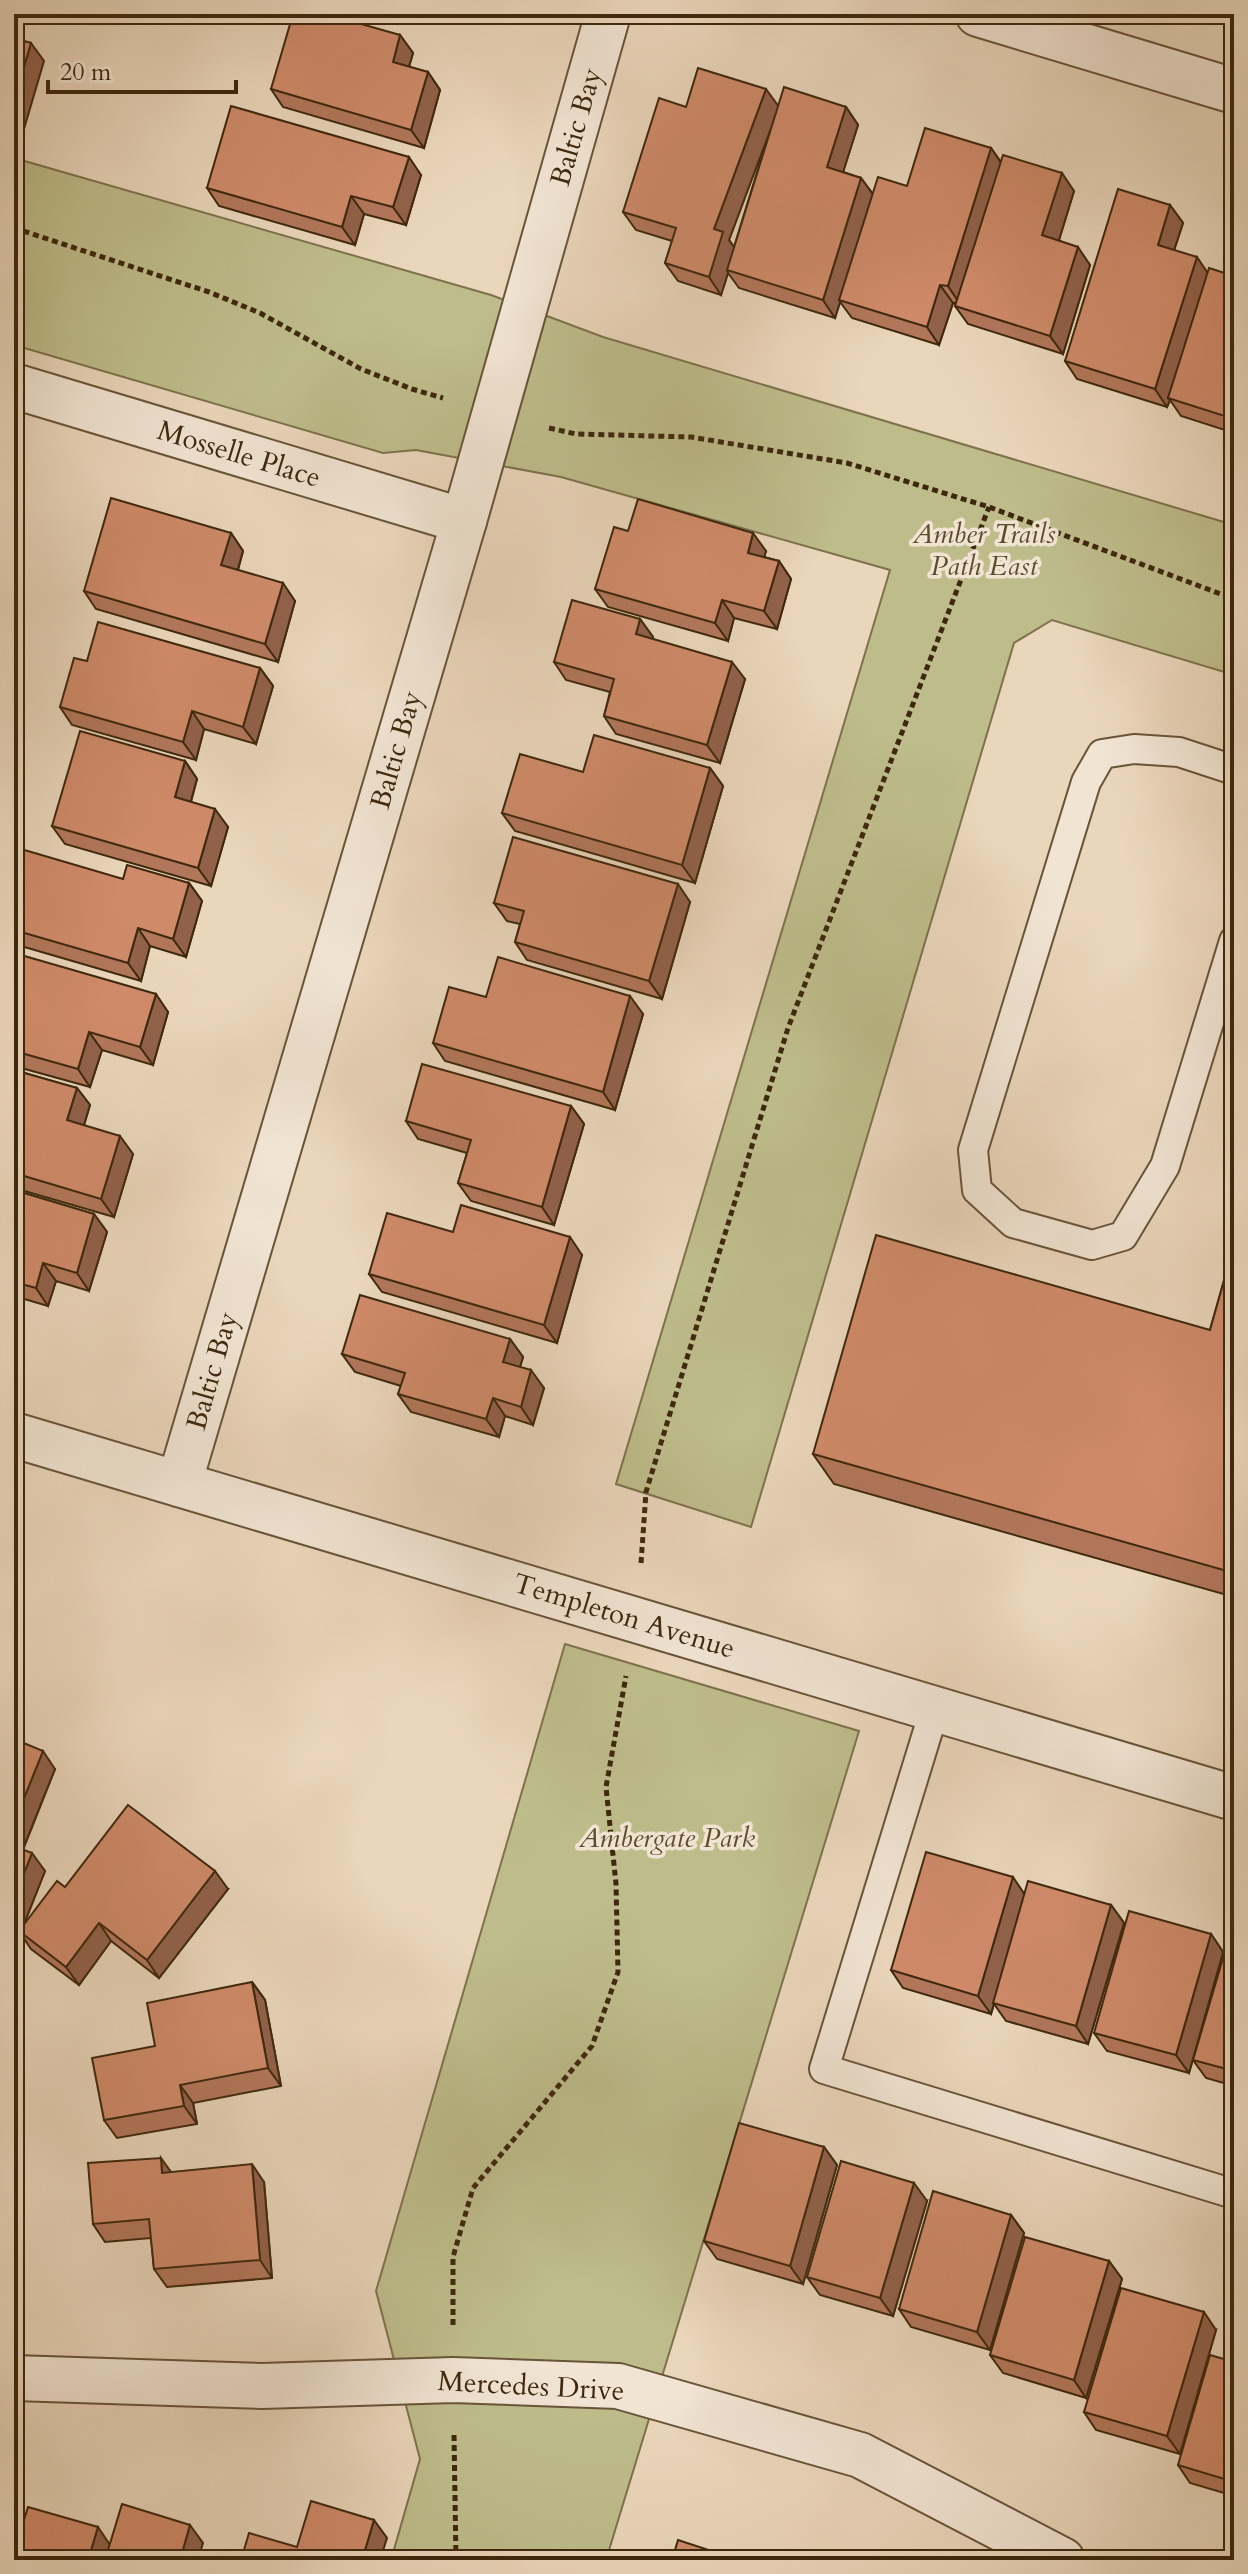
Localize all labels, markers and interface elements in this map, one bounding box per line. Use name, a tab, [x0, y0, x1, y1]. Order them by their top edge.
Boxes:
scale bar	[48, 44, 236, 94]
text: 20 m	[60, 56, 112, 89]
street label: Baltic Bay	[541, 63, 611, 190]
street label: Mosselle Place	[153, 411, 325, 497]
park label: Amber Trails Path East	[911, 515, 1056, 585]
street label: Baltic Bay	[361, 686, 431, 813]
street label: Baltic Bay	[177, 1307, 247, 1434]
street label: Templeton Avenue	[509, 1564, 739, 1668]
park label: Ambergate Park	[578, 1819, 755, 1857]
street label: Mercedes Drive	[437, 2362, 625, 2410]

